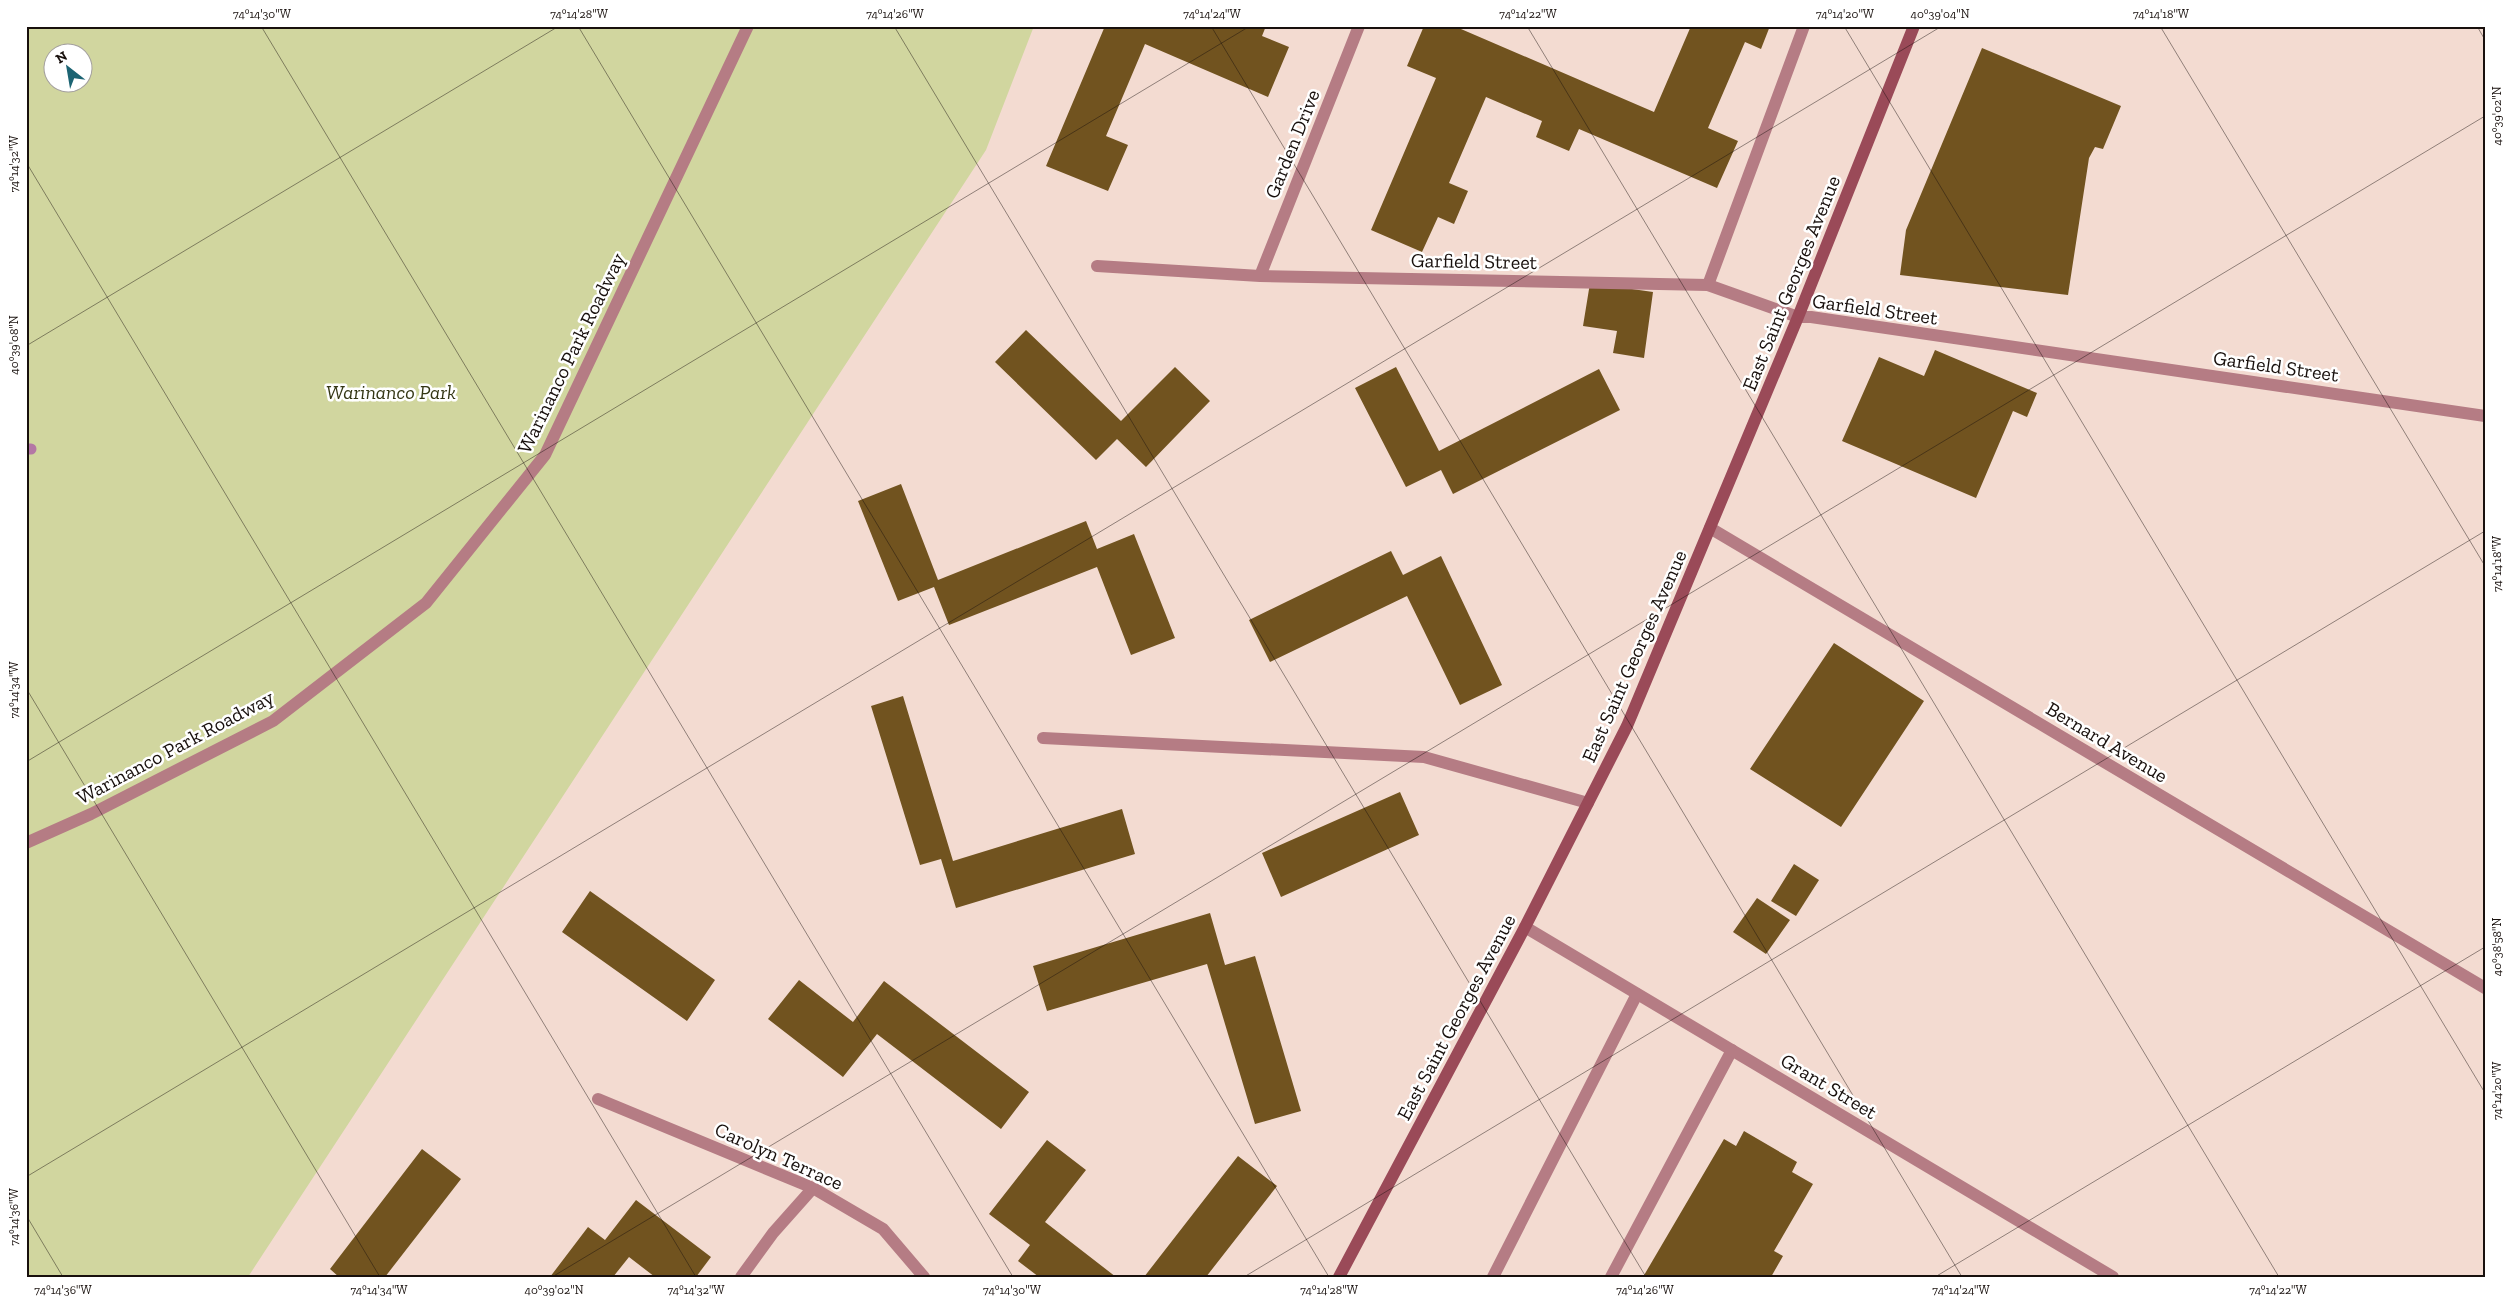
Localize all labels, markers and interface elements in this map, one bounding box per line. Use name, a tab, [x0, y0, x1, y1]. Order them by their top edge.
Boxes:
text: 74°14'30"W	[233, 7, 292, 21]
text: 74°14'28"W	[550, 7, 609, 21]
text: 74°14'26"W	[866, 7, 925, 21]
text: 74°14'24"W	[1183, 7, 1242, 21]
text: 74°14'22"W	[1499, 7, 1558, 21]
text: 74°14'20"W	[1816, 7, 1875, 21]
text: 40°39'04"N	[1910, 7, 1970, 21]
text: 74°14'18"W	[2133, 7, 2190, 21]
north arrow	[42, 42, 92, 92]
text: N	[53, 47, 71, 67]
street label: Garden Drive	[1259, 86, 1325, 202]
text: 40°39'02"N	[2490, 86, 2504, 146]
text: 74°14'32"W	[7, 135, 21, 193]
street label: East Saint Georges Avenue	[1737, 172, 1845, 394]
street label: Warinanco Park Roadway	[512, 248, 630, 457]
street label: Garfield Street	[1411, 248, 1538, 274]
street label: Garfield Street	[1811, 288, 1940, 330]
text: 40°39'08"N	[7, 315, 21, 375]
street label: Garfield Street	[2212, 345, 2341, 387]
park label: Warinanco Park	[326, 380, 456, 404]
text: 74°14'18"W	[2490, 535, 2504, 592]
street label: East Saint Georges Avenue	[1576, 546, 1692, 766]
text: 74°14'34"W	[7, 661, 21, 719]
street label: Warinanco Park Roadway	[72, 684, 278, 809]
street label: Bernard Avenue	[2042, 696, 2172, 788]
street label: East Saint Georges Avenue	[1391, 910, 1521, 1124]
text: 40°38'58"N	[2490, 918, 2504, 976]
street label: Grant Street	[1777, 1048, 1882, 1124]
text: 74°14'20"W	[2490, 1061, 2504, 1120]
street label: Carolyn Terrace	[711, 1117, 847, 1195]
text: 74°14'36"W	[7, 1188, 21, 1246]
text: 74°14'36"W	[34, 1283, 92, 1297]
text: 74°14'34"W	[350, 1283, 408, 1297]
text: 40°39'02"N	[524, 1283, 584, 1297]
text: 74°14'32"W	[667, 1283, 725, 1297]
text: 74°14'30"W	[983, 1283, 1042, 1297]
text: 74°14'28"W	[1300, 1283, 1359, 1297]
text: 74°14'26"W	[1616, 1283, 1675, 1297]
text: 74°14'24"W	[1932, 1283, 1991, 1297]
text: 74°14'22"W	[2249, 1283, 2308, 1297]

